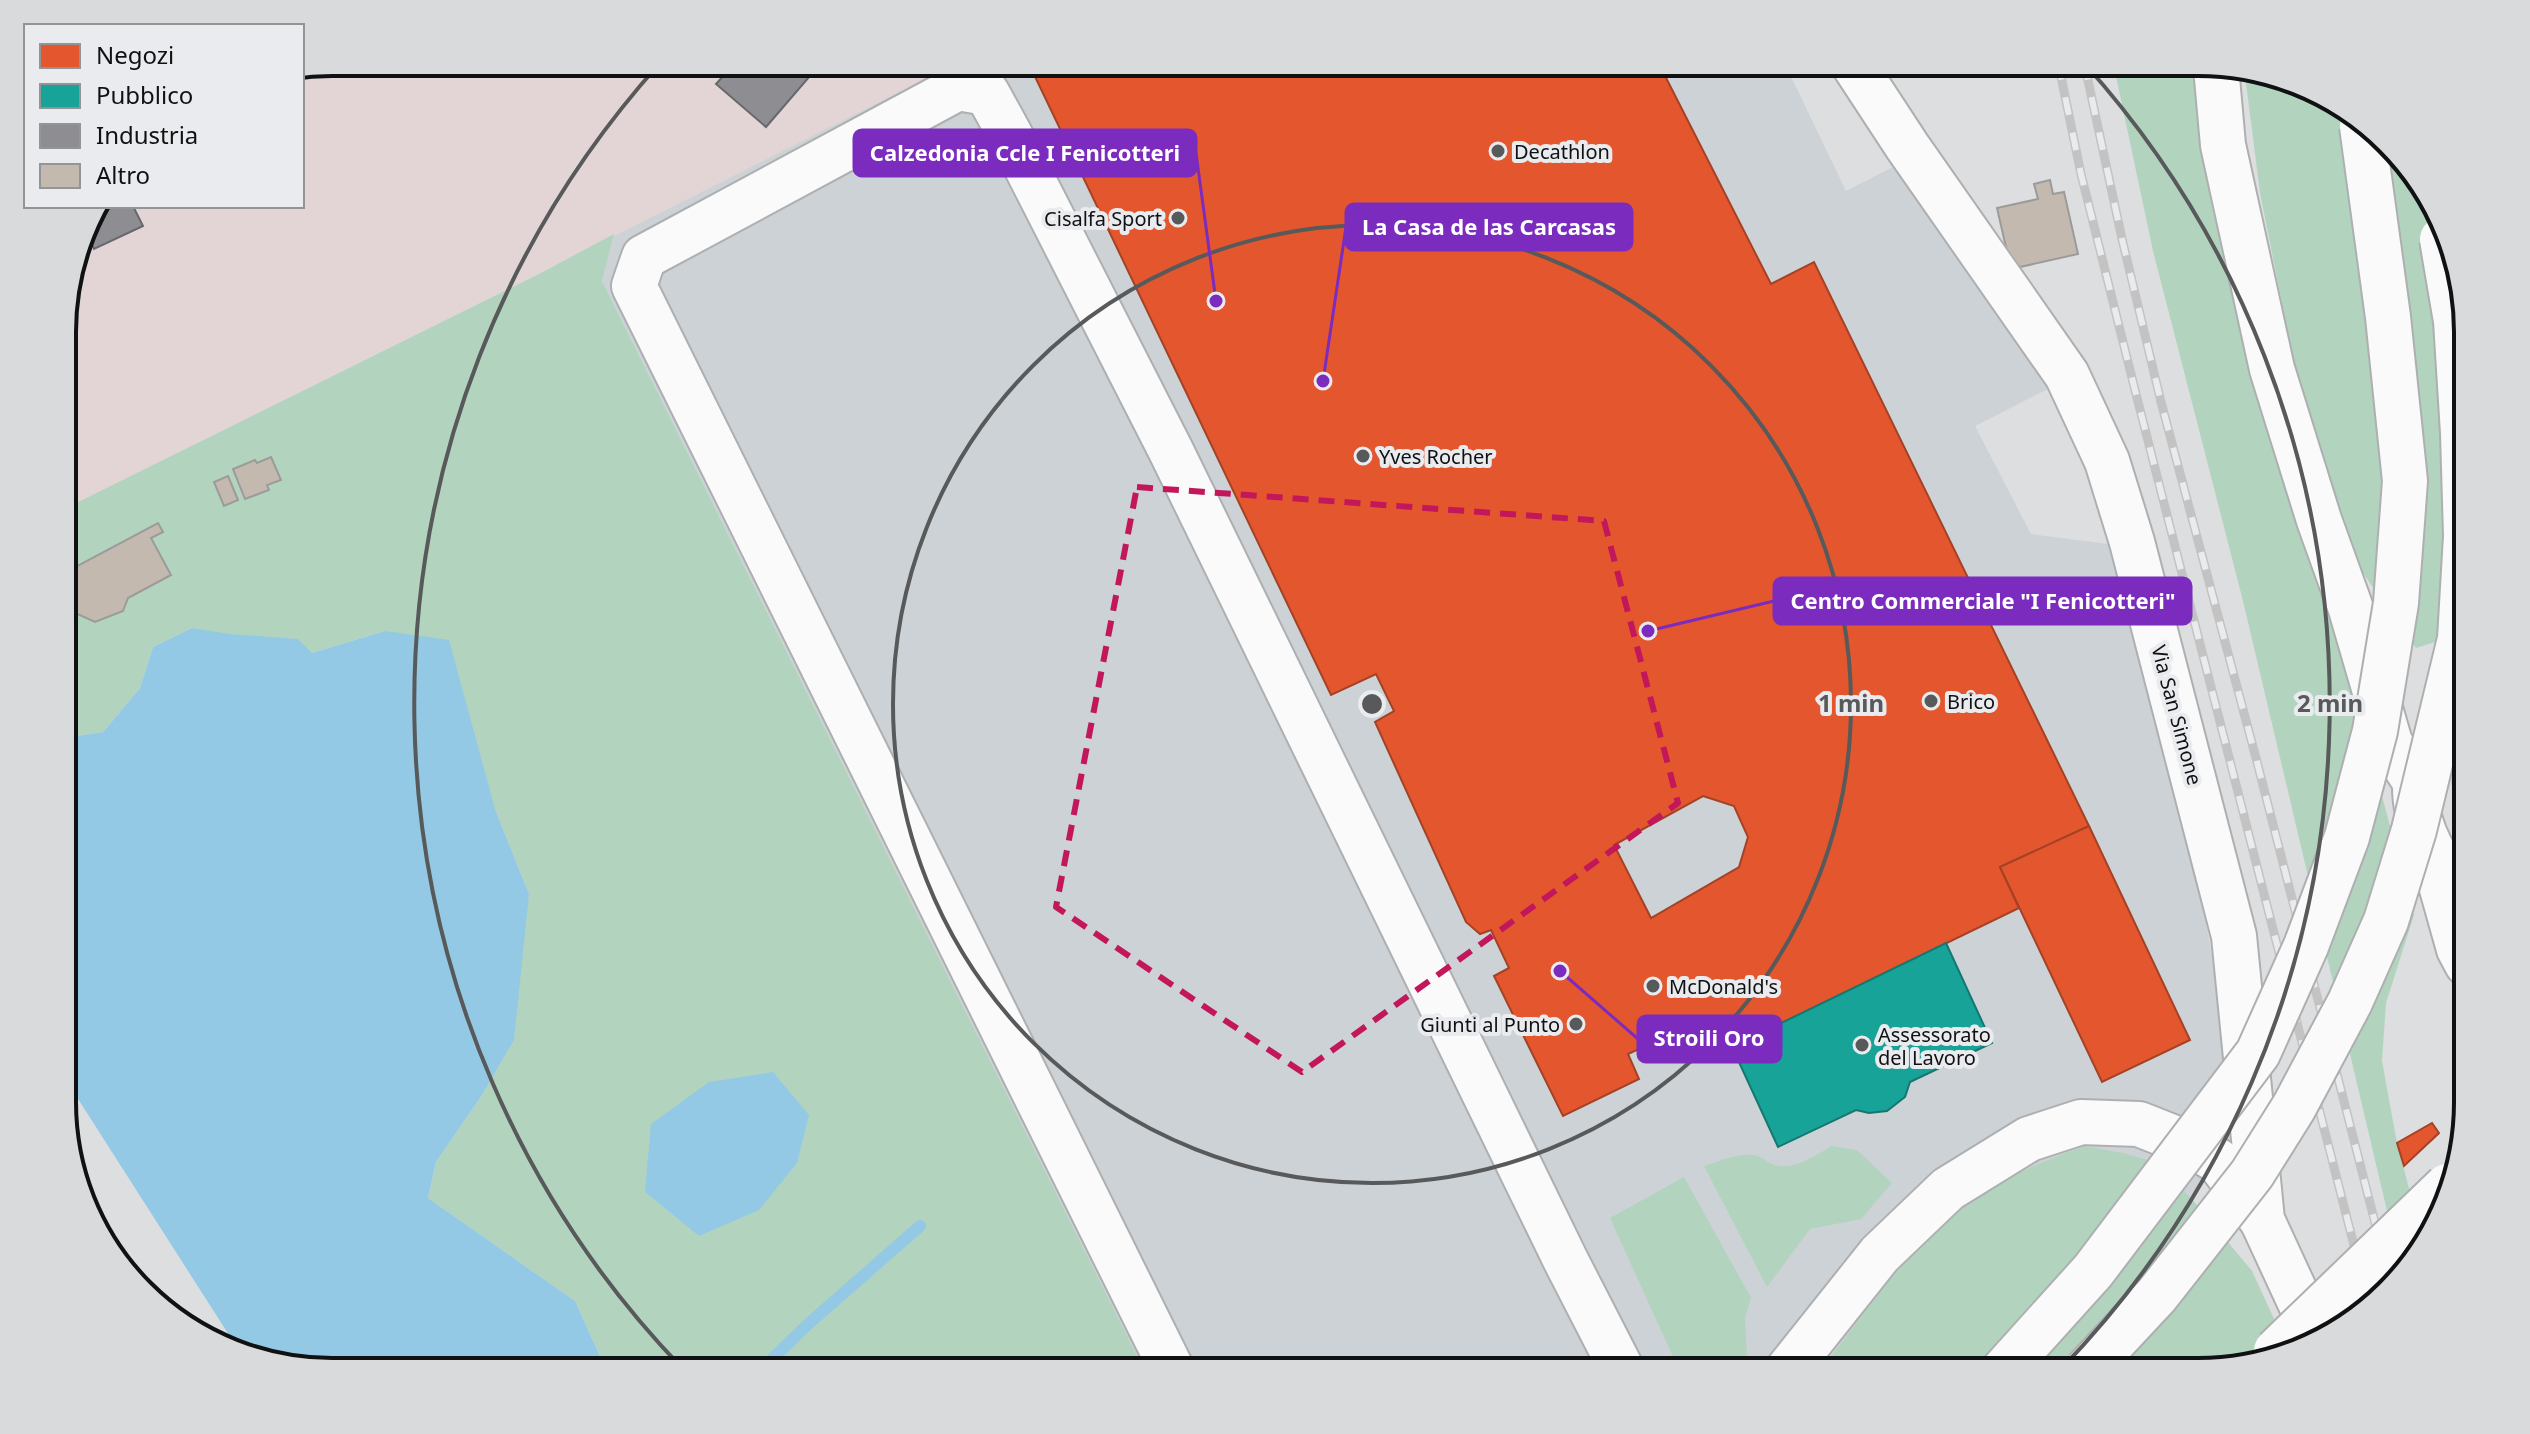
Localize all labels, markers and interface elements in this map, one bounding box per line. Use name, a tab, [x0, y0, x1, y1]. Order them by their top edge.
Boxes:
legend	[24, 24, 304, 208]
text: Negozi	[96, 38, 174, 71]
text: Pubblico	[96, 78, 193, 111]
text: Industria	[96, 118, 198, 151]
callout: Calzedonia Ccle I Fenicotteri	[854, 130, 1196, 176]
text: Calzedonia Ccle I Fenicotteri	[870, 137, 1180, 167]
place label: Decathlon	[1514, 138, 1610, 165]
marker: Decathlon	[1489, 142, 1507, 160]
text: Altro	[96, 158, 150, 191]
callout: La Casa de las Carcasas	[1346, 204, 1632, 250]
place label: Cisalfa Sport	[1044, 205, 1162, 232]
marker: Cisalfa Sport	[1169, 209, 1187, 227]
text: La Casa de las Carcasas	[1362, 211, 1616, 241]
place label: Yves Rocher	[1379, 443, 1493, 470]
marker: Yves Rocher	[1354, 447, 1372, 465]
callout: Centro Commerciale "I Fenicotteri"	[1774, 578, 2191, 624]
text: Centro Commerciale "I Fenicotteri"	[1791, 585, 2175, 615]
street label: Via San Simone	[2145, 642, 2209, 788]
text: 1 min	[1818, 686, 1884, 719]
text: 2 min	[2297, 686, 2363, 719]
place label: Brico	[1947, 688, 1995, 715]
centre of rings	[1358, 690, 1386, 718]
marker: Brico	[1922, 692, 1940, 710]
place label: McDonald's	[1669, 973, 1778, 1000]
marker: McDonald's	[1644, 977, 1662, 995]
place label: Giunti al Punto	[1420, 1011, 1560, 1038]
marker: Giunti al Punto	[1567, 1015, 1585, 1033]
callout: Stroili Oro	[1638, 1016, 1781, 1062]
place label: Assessorato del Lavoro	[1878, 1021, 1991, 1071]
text: Stroili Oro	[1654, 1022, 1764, 1052]
marker: Assessorato del Lavoro	[1853, 1036, 1871, 1054]

